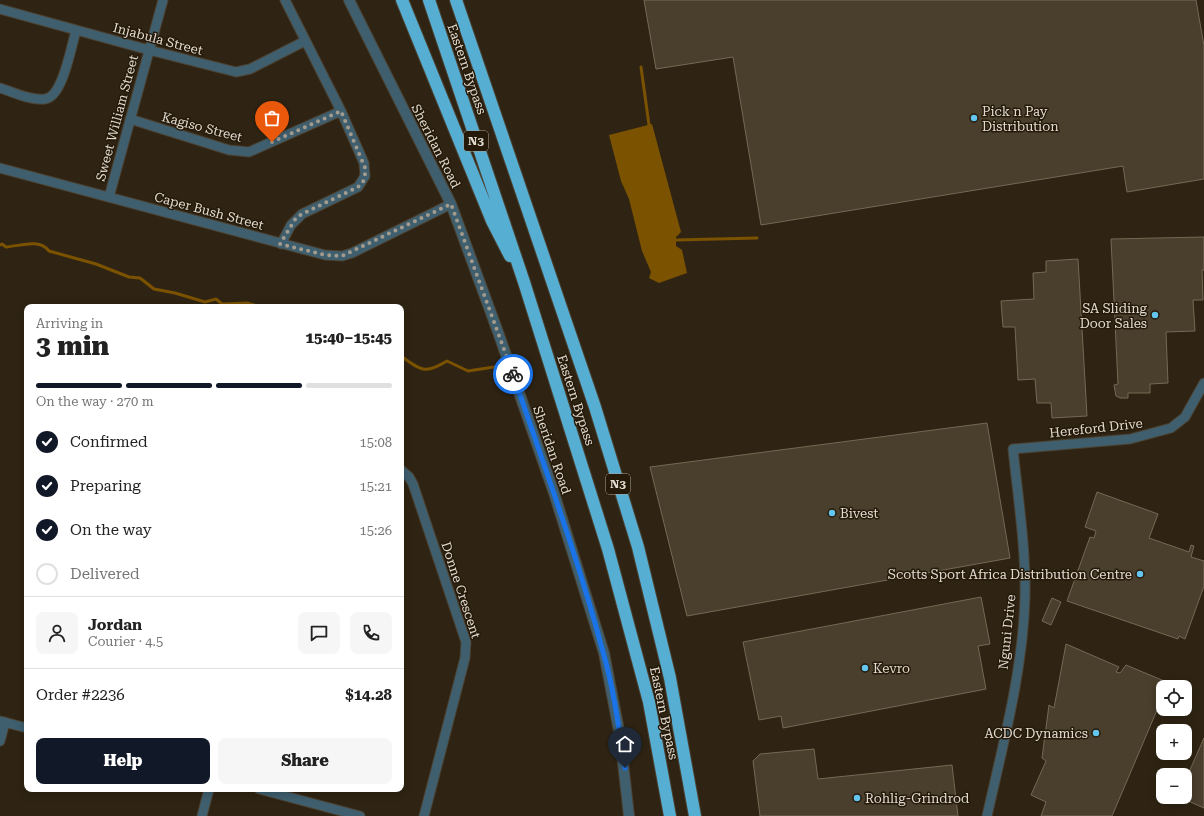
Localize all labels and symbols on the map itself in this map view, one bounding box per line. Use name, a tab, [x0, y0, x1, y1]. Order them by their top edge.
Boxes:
street label: Injabula Street	[112, 20, 205, 58]
street label: Eastern Bypass	[445, 22, 489, 116]
street label: Sweet William Street	[93, 53, 141, 183]
pin	[255, 101, 289, 142]
street label: Sheridan Road	[408, 102, 464, 191]
place label: Pick n Pay Distribution	[982, 104, 1059, 134]
street label: Kagiso Street	[160, 109, 244, 145]
marker: Pick n Pay Distribution	[969, 113, 979, 123]
road number: N3	[464, 131, 488, 151]
street label: Caper Bush Street	[153, 189, 265, 233]
place label: SA Sliding Door Sales	[1080, 301, 1148, 331]
marker: SA Sliding Door Sales	[1150, 310, 1160, 320]
street label: Eastern Bypass	[554, 353, 598, 447]
courier	[493, 354, 533, 394]
street label: Sheridan Road	[530, 404, 574, 497]
street label: Hereford Drive	[1049, 416, 1143, 440]
road number: N3	[606, 474, 630, 494]
place label: Bivest	[840, 506, 878, 521]
marker: Bivest	[827, 508, 837, 518]
street label: Donne Crescent	[438, 540, 484, 640]
place label: Scotts Sport Africa Distribution Centre	[888, 567, 1132, 582]
marker: Scotts Sport Africa Distribution Centre	[1135, 569, 1145, 579]
street label: Nguni Drive	[996, 594, 1018, 670]
place label: Kevro	[873, 661, 910, 676]
marker: Kevro	[860, 663, 870, 673]
street label: Eastern Bypass	[647, 665, 681, 761]
place label: ACDC Dynamics	[984, 726, 1088, 741]
pin	[608, 727, 642, 768]
marker: ACDC Dynamics	[1091, 728, 1101, 738]
place label: Rohlig-Grindrod	[865, 791, 970, 806]
marker: Rohlig-Grindrod	[852, 793, 862, 803]

